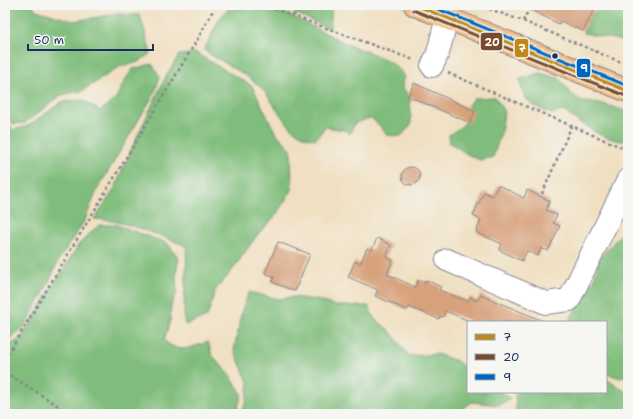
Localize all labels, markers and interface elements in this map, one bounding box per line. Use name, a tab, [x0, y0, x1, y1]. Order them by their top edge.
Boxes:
scale bar	[28, 26, 153, 52]
text: 50 m	[34, 32, 64, 48]
line badge: 20	[480, 32, 503, 51]
text: 20	[484, 35, 500, 50]
line badge: 7	[514, 38, 529, 58]
text: 7	[518, 41, 526, 56]
unlabelled marker	[550, 51, 560, 61]
line badge: 9	[576, 58, 591, 78]
text: 9	[580, 61, 588, 76]
legend	[467, 321, 607, 393]
text: 7	[503, 329, 511, 345]
text: 20	[503, 349, 519, 365]
text: 9	[503, 369, 511, 385]

